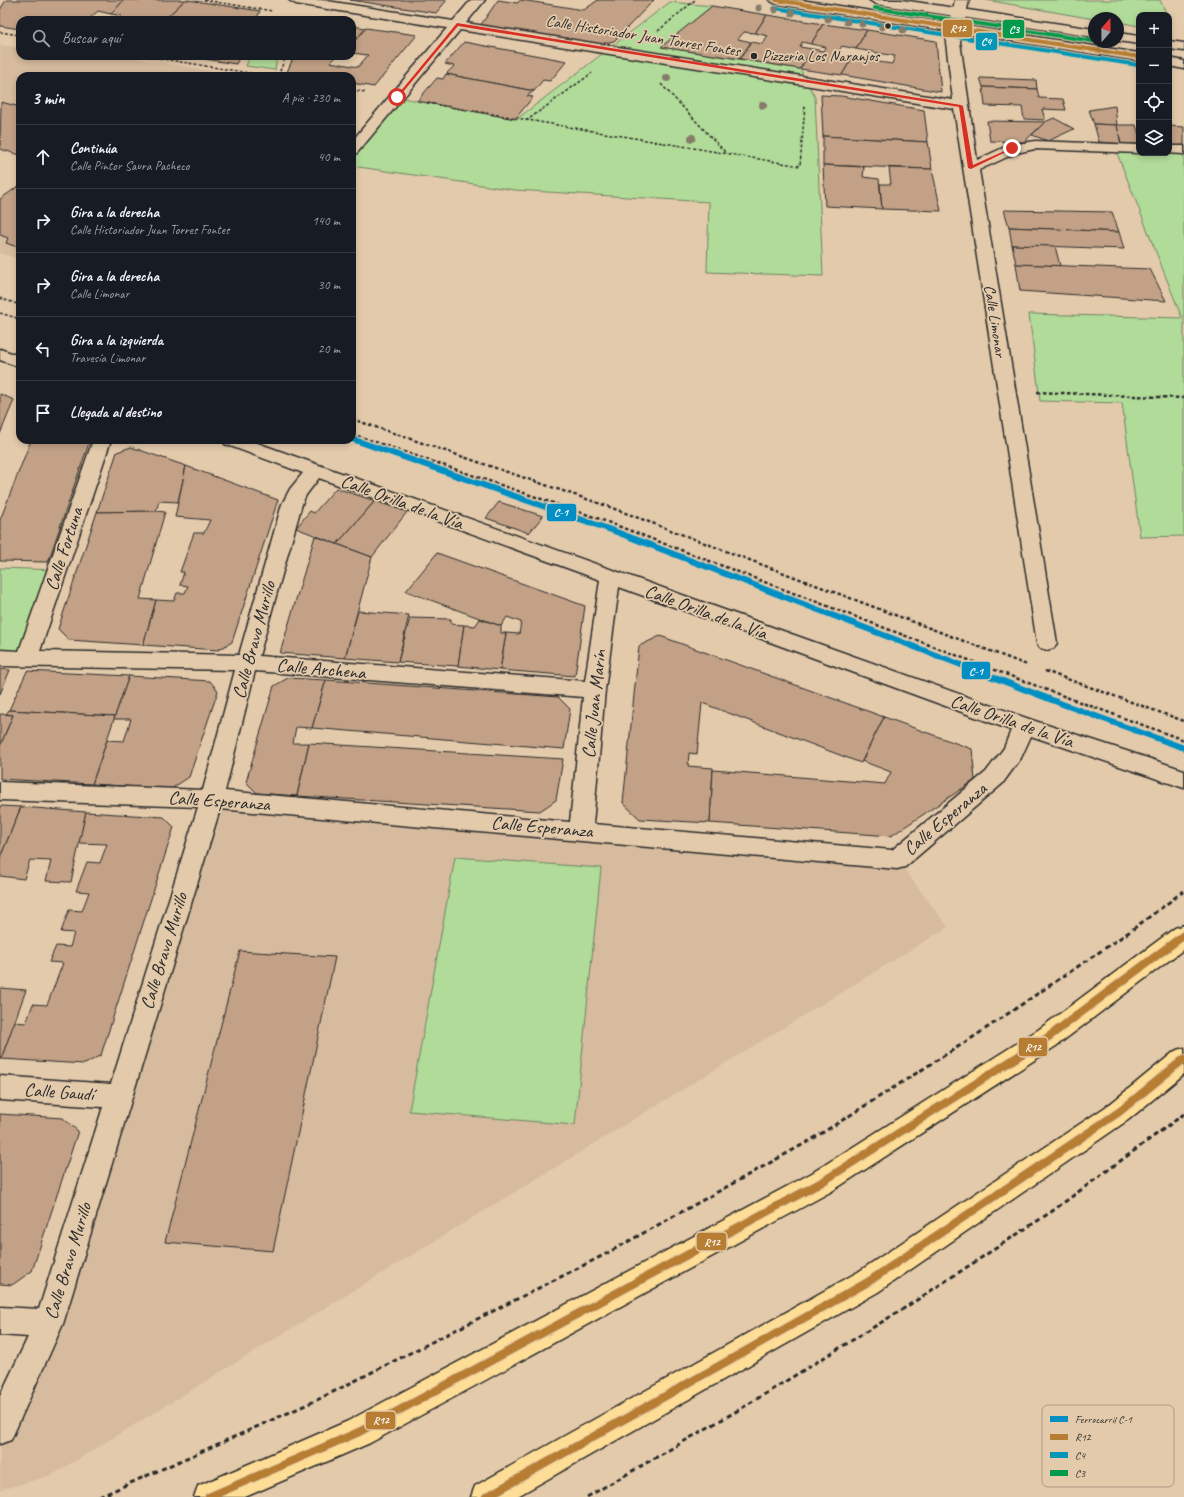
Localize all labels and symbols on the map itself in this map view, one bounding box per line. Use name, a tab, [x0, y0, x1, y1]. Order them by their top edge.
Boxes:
street label: Calle Historiador Juan Torres Fontes	[545, 11, 743, 61]
north arrow	[1088, 12, 1124, 48]
line badge: R12	[942, 19, 973, 38]
line badge: C3	[1002, 19, 1025, 39]
unlabelled marker	[883, 21, 893, 31]
text: R12	[950, 21, 967, 35]
text: C3	[1009, 22, 1020, 36]
line badge: C4	[975, 32, 998, 51]
text: C4	[981, 34, 993, 48]
place label: Pizzeria Los Naranjos	[762, 46, 881, 66]
marker: Pizzeria Los Naranjos	[749, 51, 759, 61]
route start	[388, 88, 406, 106]
route end	[1003, 139, 1021, 157]
street label: Calle Limonar	[979, 283, 1011, 360]
street label: Calle Orilla de la Vía	[337, 469, 468, 536]
street label: Calle Fortuna	[39, 503, 89, 594]
line badge: C-1	[546, 503, 577, 522]
text: C-1	[554, 505, 569, 519]
street label: Calle Bravo Murillo	[227, 577, 282, 701]
street label: Calle Orilla de la Vía	[641, 579, 772, 646]
street label: Calle Juan Marín	[576, 648, 612, 759]
street label: Calle Archena	[275, 653, 368, 685]
line badge: C-1	[961, 661, 991, 680]
text: C-1	[969, 664, 984, 678]
street label: Calle Orilla de la Vía	[947, 689, 1078, 754]
street label: Calle Esperanza	[898, 776, 993, 861]
street label: Calle Esperanza	[167, 785, 272, 817]
street label: Calle Esperanza	[490, 811, 595, 844]
street label: Calle Bravo Murillo	[135, 889, 193, 1012]
line badge: R12	[1018, 1037, 1048, 1057]
text: R12	[1025, 1040, 1042, 1054]
street label: Calle Gaudí	[23, 1078, 99, 1107]
street label: Calle Bravo Murillo	[39, 1199, 97, 1322]
line badge: R12	[696, 1232, 727, 1251]
text: R12	[704, 1235, 721, 1249]
legend	[1042, 1405, 1174, 1487]
line badge: R12	[365, 1411, 396, 1430]
text: Ferrocarril C-1	[1075, 1412, 1133, 1426]
text: R12	[373, 1413, 390, 1427]
text: R12	[1075, 1430, 1092, 1444]
text: C4	[1075, 1448, 1086, 1462]
text: C3	[1075, 1466, 1086, 1480]

